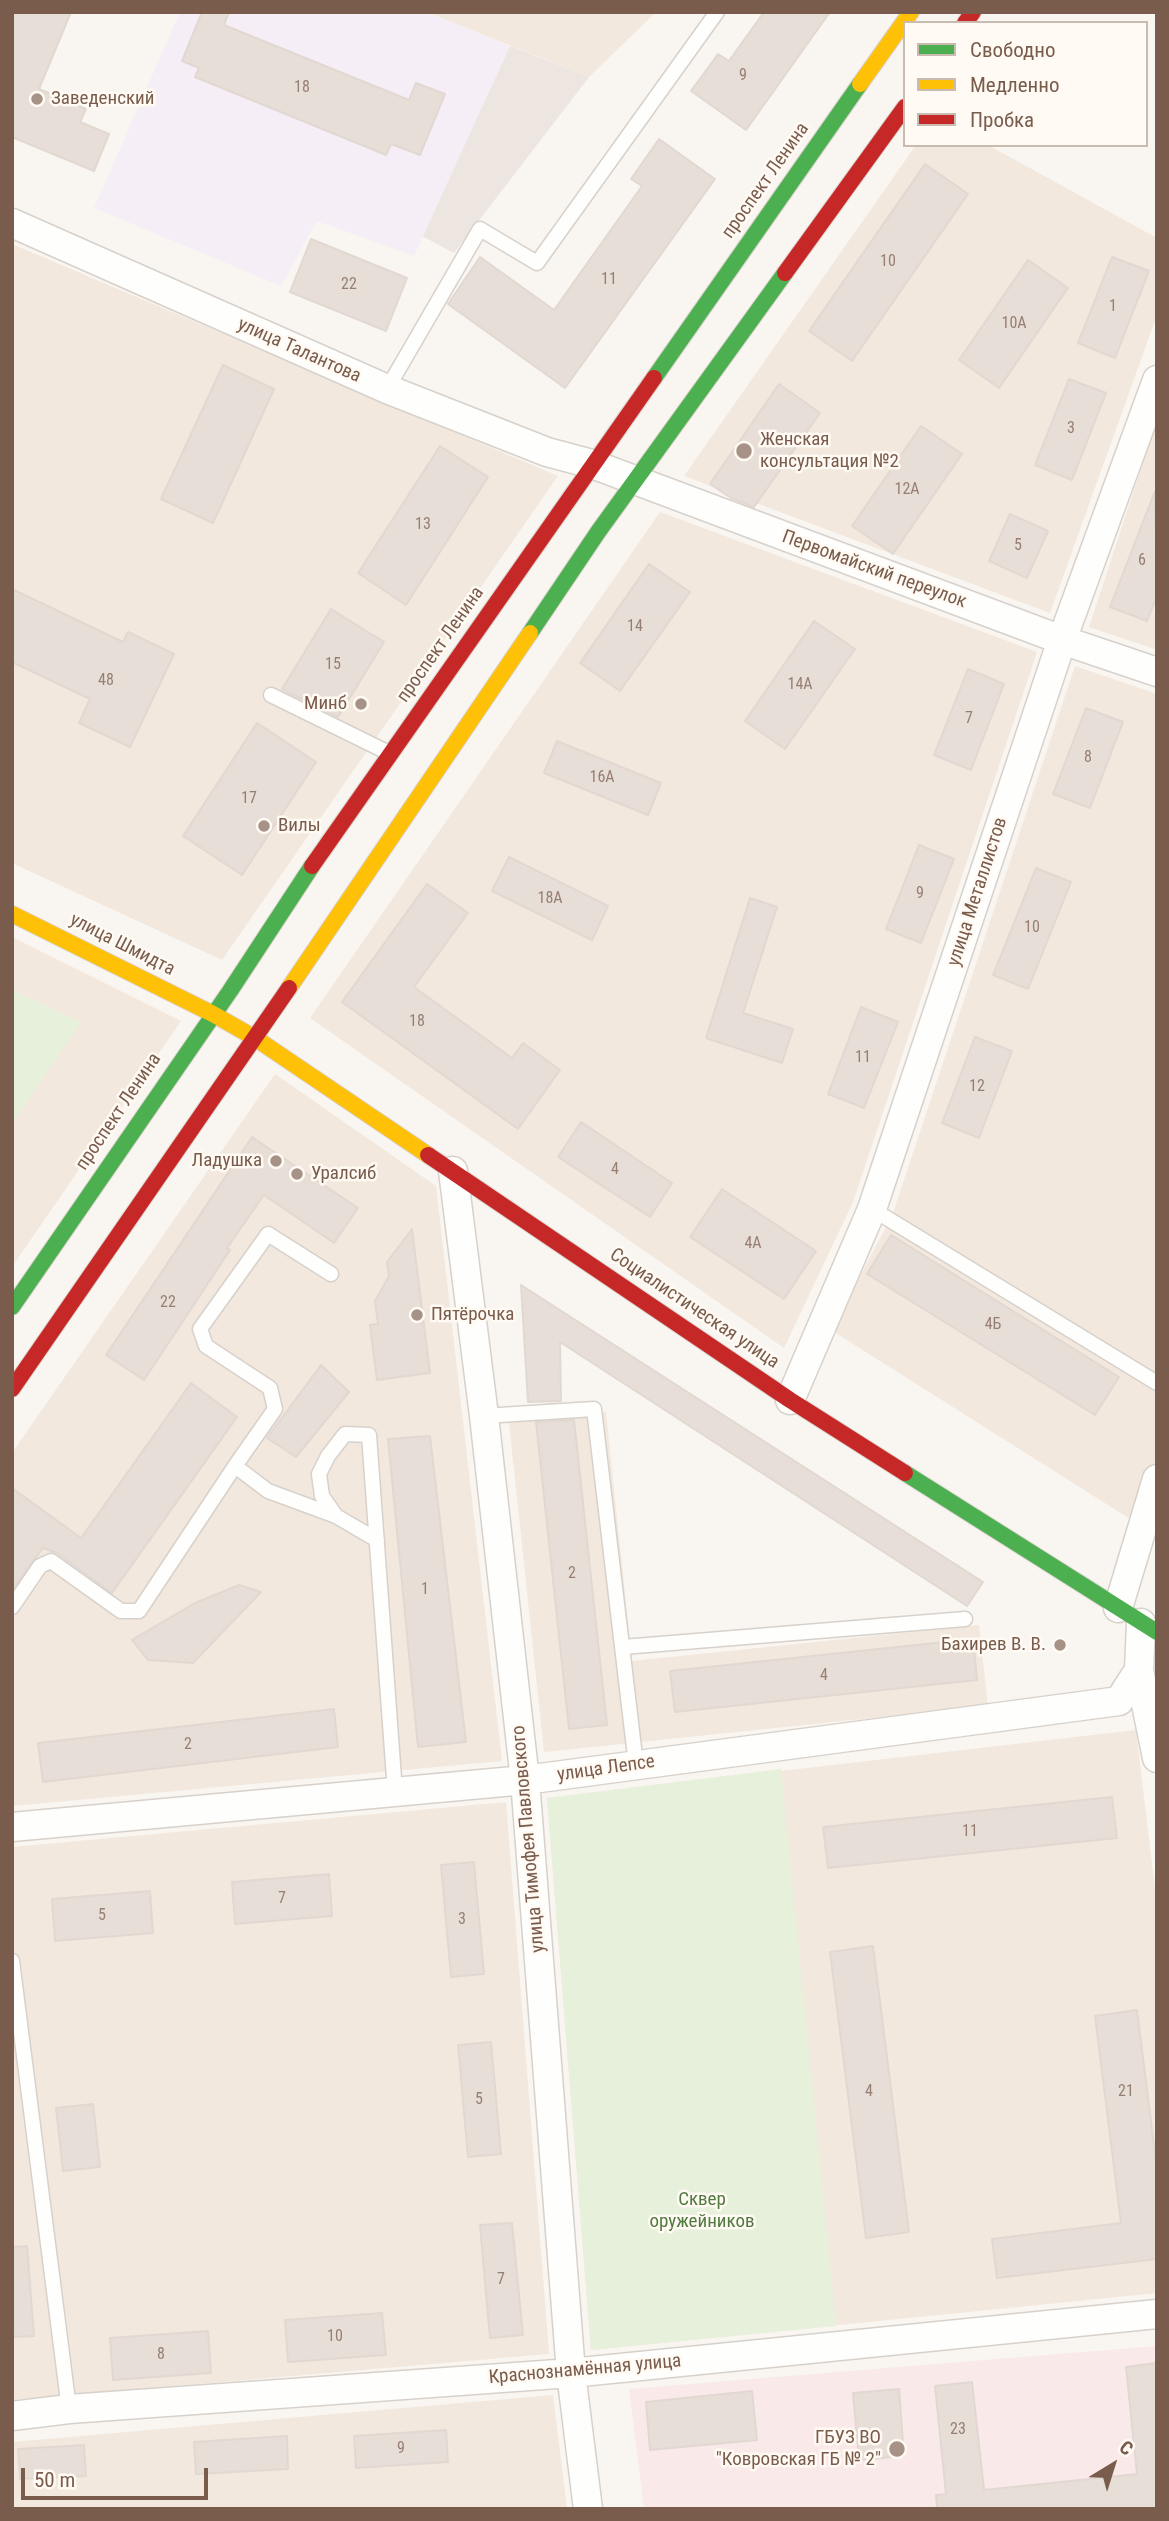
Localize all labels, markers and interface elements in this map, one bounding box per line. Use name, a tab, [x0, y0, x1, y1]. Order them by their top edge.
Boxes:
legend	[903, 21, 1148, 147]
text: Свободно	[970, 38, 1056, 62]
house number: 9	[739, 66, 747, 86]
text: Медленно	[970, 73, 1059, 97]
house number: 18	[294, 78, 310, 98]
place label: Заведенский	[51, 88, 154, 110]
marker: Заведенский	[29, 91, 45, 107]
text: Пробка	[970, 108, 1034, 132]
street label: проспект Ленина	[718, 119, 814, 243]
house number: 10	[880, 252, 896, 272]
house number: 11	[601, 270, 617, 290]
house number: 22	[341, 275, 357, 295]
house number: 1	[1109, 297, 1117, 317]
street label: улица Талантова	[234, 314, 364, 388]
house number: 10А	[1001, 314, 1027, 334]
house number: 3	[1067, 419, 1075, 439]
place label: Женская консультация №2	[760, 429, 899, 473]
marker: Женская консультация №2	[734, 441, 754, 461]
house number: 12А	[894, 480, 920, 500]
house number: 13	[415, 515, 431, 535]
street label: Первомайский переулок	[779, 526, 969, 614]
house number: 5	[1014, 536, 1022, 556]
house number: 6	[1138, 551, 1146, 571]
street label: проспект Ленина	[393, 583, 489, 707]
house number: 14	[627, 617, 643, 637]
house number: 15	[325, 655, 341, 675]
house number: 48	[98, 671, 114, 691]
house number: 14А	[787, 675, 813, 695]
place label: Минб	[304, 693, 347, 715]
marker: Минб	[353, 696, 369, 712]
house number: 7	[965, 709, 973, 729]
house number: 8	[1084, 748, 1092, 768]
house number: 16А	[589, 768, 615, 788]
house number: 17	[241, 789, 257, 809]
place label: Вилы	[278, 815, 321, 837]
street label: улица Металлистов	[943, 815, 1013, 969]
marker: Вилы	[256, 818, 272, 834]
house number: 9	[916, 884, 924, 904]
house number: 18А	[537, 889, 563, 909]
street label: улица Шмидта	[66, 909, 178, 981]
house number: 10	[1024, 918, 1040, 938]
house number: 18	[409, 1012, 425, 1032]
house number: 11	[855, 1048, 871, 1068]
street label: проспект Ленина	[71, 1049, 167, 1175]
house number: 12	[969, 1077, 985, 1097]
place label: Ладушка	[191, 1150, 262, 1172]
marker: Ладушка	[268, 1153, 284, 1169]
house number: 4	[611, 1160, 619, 1180]
place label: Уралсиб	[311, 1163, 376, 1185]
marker: Уралсиб	[289, 1166, 305, 1182]
house number: 4А	[744, 1234, 762, 1254]
street label: Социалистическая улица	[605, 1244, 783, 1374]
house number: 22	[160, 1293, 176, 1313]
place label: Пятёрочка	[431, 1304, 514, 1326]
marker: Пятёрочка	[409, 1307, 425, 1323]
house number: 4Б	[985, 1315, 1001, 1335]
house number: 2	[568, 1564, 576, 1584]
house number: 1	[421, 1580, 429, 1600]
place label: Бахирев В. В.	[941, 1634, 1046, 1656]
marker: Бахирев В. В.	[1052, 1637, 1068, 1653]
house number: 4	[820, 1666, 828, 1686]
street label: улица Тимофея Павловского	[508, 1724, 550, 1954]
house number: 2	[184, 1735, 192, 1755]
street label: улица Лепсе	[556, 1751, 656, 1787]
house number: 11	[962, 1822, 978, 1842]
house number: 7	[278, 1889, 286, 1909]
house number: 5	[98, 1906, 106, 1926]
house number: 3	[458, 1910, 466, 1930]
house number: 4	[865, 2082, 873, 2102]
house number: 21	[1118, 2082, 1134, 2102]
house number: 5	[475, 2090, 483, 2110]
park label: Сквер оружейников	[649, 2189, 755, 2233]
house number: 7	[497, 2270, 505, 2290]
house number: 10	[327, 2327, 343, 2347]
house number: 8	[157, 2345, 165, 2365]
street label: Краснознамённая улица	[488, 2350, 682, 2390]
house number: 23	[950, 2420, 966, 2440]
place label: ГБУЗ ВО "Ковровская ГБ № 2"	[716, 2427, 881, 2471]
north arrow	[1078, 2430, 1148, 2500]
text: С	[1115, 2436, 1138, 2460]
house number: 9	[397, 2439, 405, 2459]
marker: ГБУЗ ВО "Ковровская ГБ № 2"	[887, 2439, 907, 2459]
scale bar	[24, 2454, 212, 2498]
text: 50 m	[34, 2468, 75, 2492]

